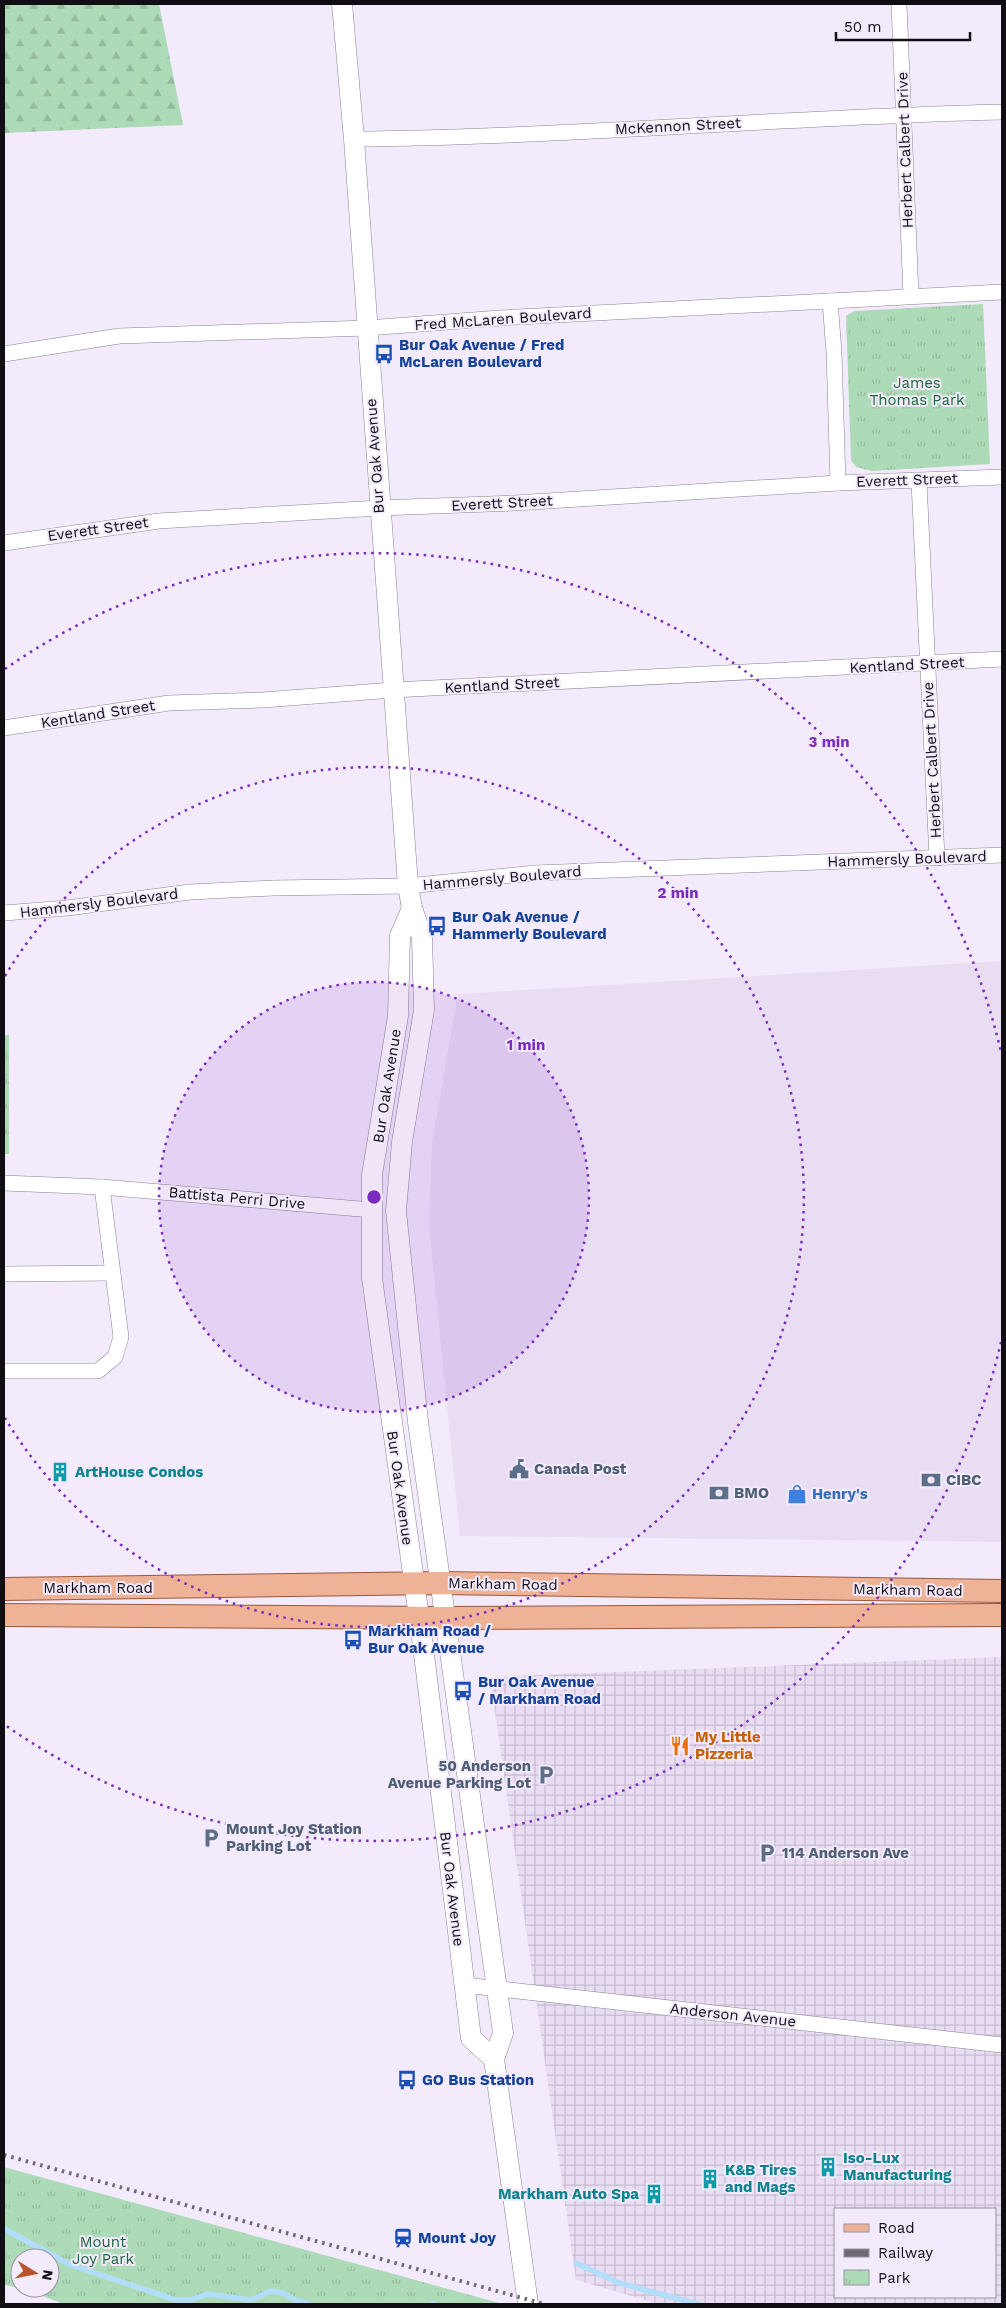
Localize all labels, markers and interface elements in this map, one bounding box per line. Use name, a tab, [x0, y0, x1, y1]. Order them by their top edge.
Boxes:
scale bar	[836, 10, 970, 42]
text: 50 m	[844, 18, 881, 36]
street label: Herbert Calbert Drive	[893, 71, 917, 229]
street label: McKennon Street	[615, 114, 742, 138]
street label: Fred McLaren Boulevard	[414, 304, 592, 334]
place label: Bur Oak Avenue / Fred McLaren Boulevard	[399, 336, 564, 371]
bus stop icon: Bur Oak Avenue / Fred McLaren Boulevard	[373, 343, 395, 365]
park label: James Thomas Park	[869, 374, 965, 409]
street label: Bur Oak Avenue	[362, 398, 388, 514]
street label: Everett Street	[856, 469, 959, 491]
street label: Everett Street	[451, 491, 554, 515]
street label: Everett Street	[46, 513, 150, 545]
street label: Kentland Street	[849, 653, 966, 677]
street label: Kentland Street	[444, 673, 561, 697]
street label: Herbert Calbert Drive	[919, 681, 945, 839]
street label: Kentland Street	[40, 696, 157, 732]
text: 3 min	[809, 733, 849, 751]
street label: Hammersly Boulevard	[827, 847, 987, 871]
street label: Hammersly Boulevard	[422, 862, 582, 894]
street label: Hammersly Boulevard	[19, 884, 179, 922]
text: 2 min	[657, 884, 699, 902]
place label: Bur Oak Avenue / Hammerly Boulevard	[452, 908, 607, 943]
bus stop icon: Bur Oak Avenue / Hammerly Boulevard	[426, 915, 448, 937]
street label: Bur Oak Avenue	[369, 1028, 405, 1144]
text: 1 min	[507, 1036, 545, 1054]
street label: Battista Perri Drive	[168, 1183, 306, 1213]
centre of rings	[365, 1188, 383, 1206]
street label: Bur Oak Avenue	[383, 1430, 417, 1546]
public building icon: Canada Post	[508, 1458, 530, 1480]
place label: Canada Post	[534, 1460, 627, 1478]
building icon: ArtHouse Condos	[49, 1461, 71, 1483]
place label: ArtHouse Condos	[75, 1463, 203, 1481]
bank icon: CIBC	[920, 1469, 942, 1491]
place label: CIBC	[946, 1471, 981, 1489]
bank icon: BMO	[708, 1482, 730, 1504]
shop icon: Henry's	[786, 1483, 808, 1505]
place label: BMO	[734, 1484, 769, 1502]
place label: Henry's	[812, 1485, 868, 1503]
street label: Markham Road	[448, 1574, 558, 1594]
street label: Markham Road	[43, 1579, 153, 1597]
street label: Markham Road	[853, 1580, 963, 1600]
place label: Markham Road / Bur Oak Avenue	[368, 1622, 491, 1657]
bus stop icon: Markham Road / Bur Oak Avenue	[342, 1629, 364, 1651]
place label: Bur Oak Avenue / Markham Road	[478, 1673, 601, 1708]
bus stop icon: Bur Oak Avenue / Markham Road	[452, 1680, 474, 1702]
place label: My Little Pizzeria	[695, 1728, 761, 1763]
restaurant icon: My Little Pizzeria	[669, 1735, 691, 1757]
place label: 50 Anderson Avenue Parking Lot	[388, 1757, 531, 1792]
parking icon: 50 Anderson Avenue Parking Lot	[535, 1764, 557, 1786]
place label: Mount Joy Station Parking Lot	[226, 1820, 362, 1855]
parking icon: Mount Joy Station Parking Lot	[200, 1827, 222, 1849]
street label: Bur Oak Avenue	[436, 1831, 468, 1947]
parking icon: 114 Anderson Ave	[756, 1842, 778, 1864]
place label: 114 Anderson Ave	[782, 1844, 909, 1862]
street label: Anderson Avenue	[669, 1999, 797, 2031]
bus stop icon: GO Bus Station	[396, 2069, 418, 2091]
place label: GO Bus Station	[422, 2071, 534, 2089]
place label: Iso-Lux Manufacturing	[843, 2149, 952, 2184]
building icon: Iso-Lux Manufacturing	[817, 2156, 839, 2178]
place label: K&B Tires and Mags	[725, 2161, 796, 2196]
building icon: K&B Tires and Mags	[699, 2168, 721, 2190]
building icon: Markham Auto Spa	[643, 2183, 665, 2205]
place label: Markham Auto Spa	[498, 2185, 639, 2203]
legend	[834, 2208, 996, 2298]
text: Road	[878, 2219, 915, 2237]
station icon: Mount Joy	[392, 2227, 414, 2249]
place label: Mount Joy	[418, 2229, 497, 2247]
park label: Mount Joy Park	[72, 2233, 134, 2268]
text: Railway	[878, 2244, 933, 2262]
north arrow	[10, 2248, 60, 2298]
text: N	[39, 2269, 57, 2282]
text: Park	[878, 2269, 911, 2287]

